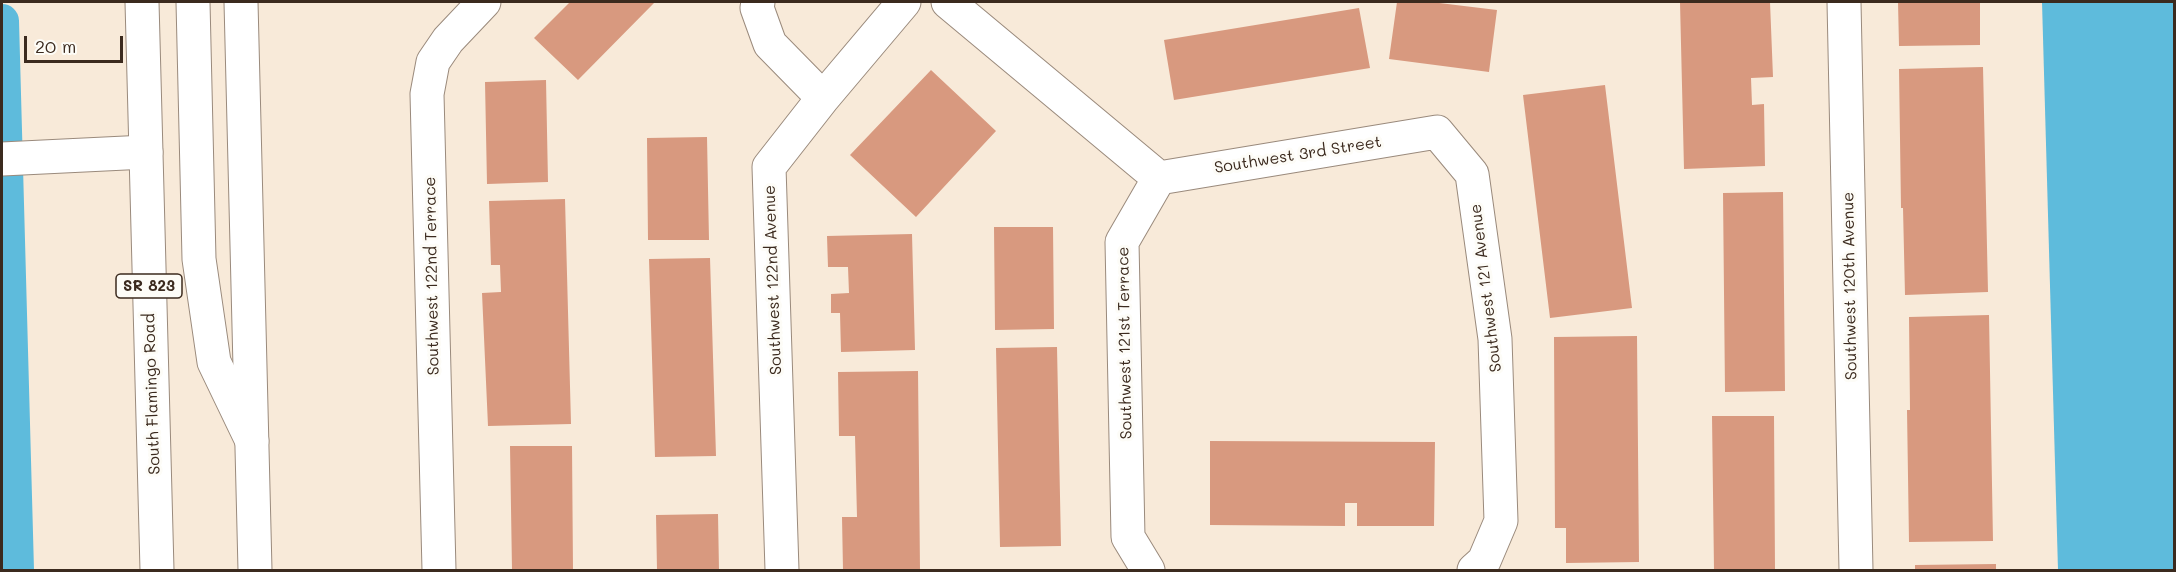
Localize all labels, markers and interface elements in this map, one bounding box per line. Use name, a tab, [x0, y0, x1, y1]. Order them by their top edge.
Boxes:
scale bar	[27, 24, 126, 62]
text: 20 m	[35, 34, 76, 58]
street label: Southwest 3rd Street	[1213, 132, 1383, 178]
street label: Southwest 122nd Terrace	[421, 176, 443, 376]
street label: Southwest 122nd Avenue	[760, 185, 786, 375]
street label: Southwest 120th Avenue	[1839, 192, 1861, 380]
street label: Southwest 121 Avenue	[1466, 203, 1506, 373]
street label: Southwest 121st Terrace	[1114, 246, 1136, 440]
road number: SR 823	[116, 274, 182, 298]
street label: South Flamingo Road	[140, 313, 164, 475]

